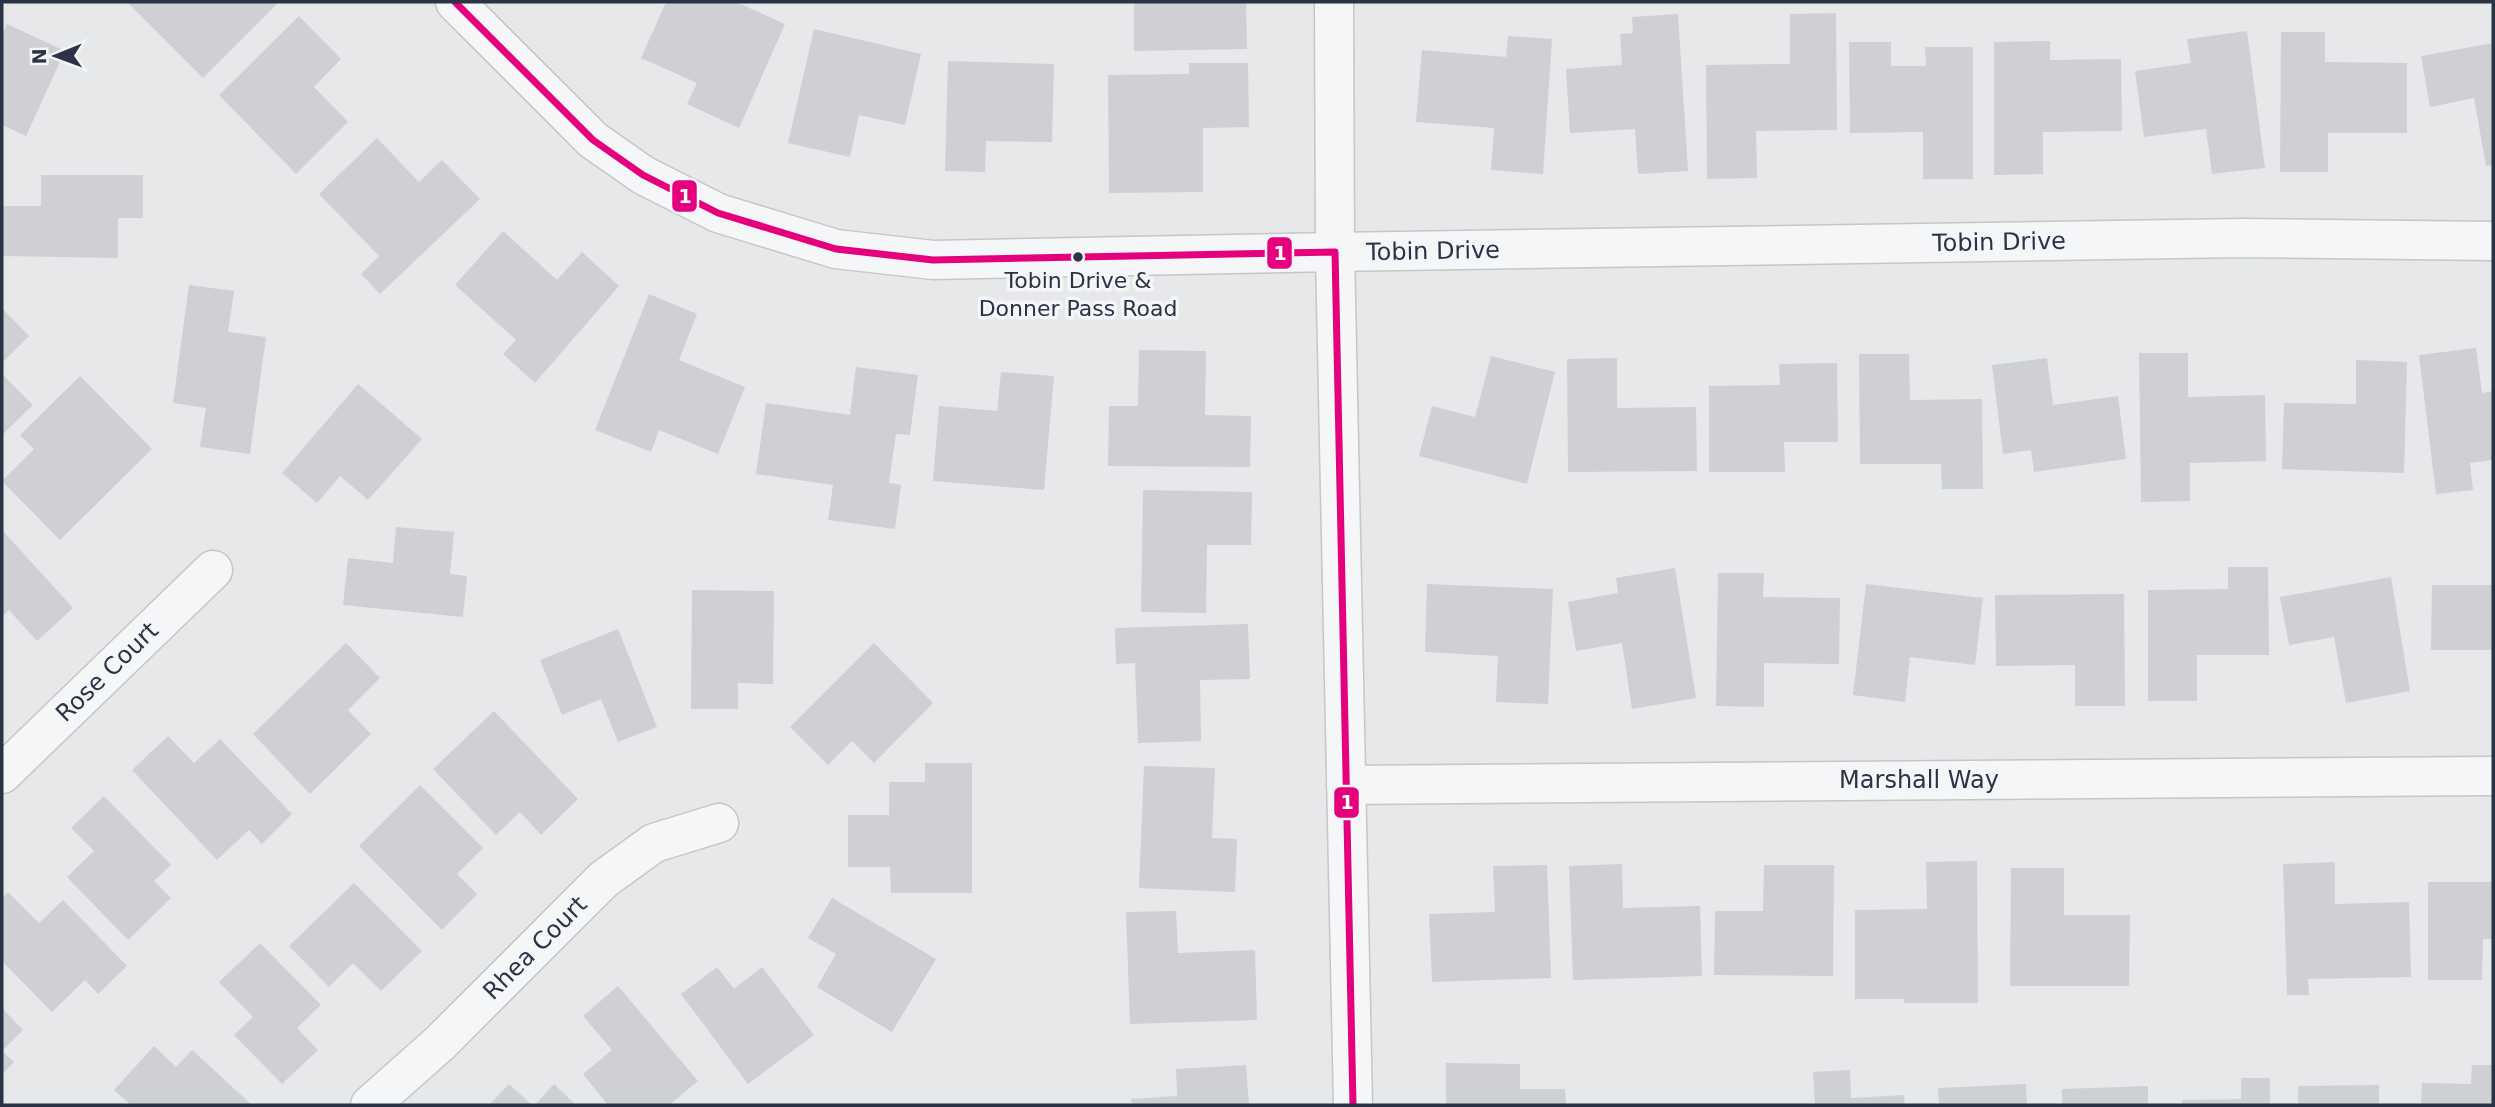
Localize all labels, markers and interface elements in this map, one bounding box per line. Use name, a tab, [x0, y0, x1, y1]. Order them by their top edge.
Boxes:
north arrow	[21, 21, 91, 91]
text: N	[28, 48, 50, 64]
line badge: 1	[671, 179, 698, 213]
text: 1	[678, 185, 692, 207]
street label: Tobin Drive	[1931, 227, 2066, 257]
line badge: 1	[1266, 236, 1293, 270]
street label: Tobin Drive	[1365, 236, 1500, 266]
text: 1	[1273, 242, 1287, 264]
marker: Tobin Drive & Donner Pass Road	[1071, 250, 1085, 264]
place label: Tobin Drive & Donner Pass Road	[979, 268, 1177, 321]
street label: Rose Court	[50, 616, 164, 728]
street label: Marshall Way	[1839, 766, 1999, 794]
line badge: 1	[1333, 786, 1360, 819]
text: 1	[1340, 791, 1354, 813]
street label: Rhea Court	[477, 890, 593, 1006]

